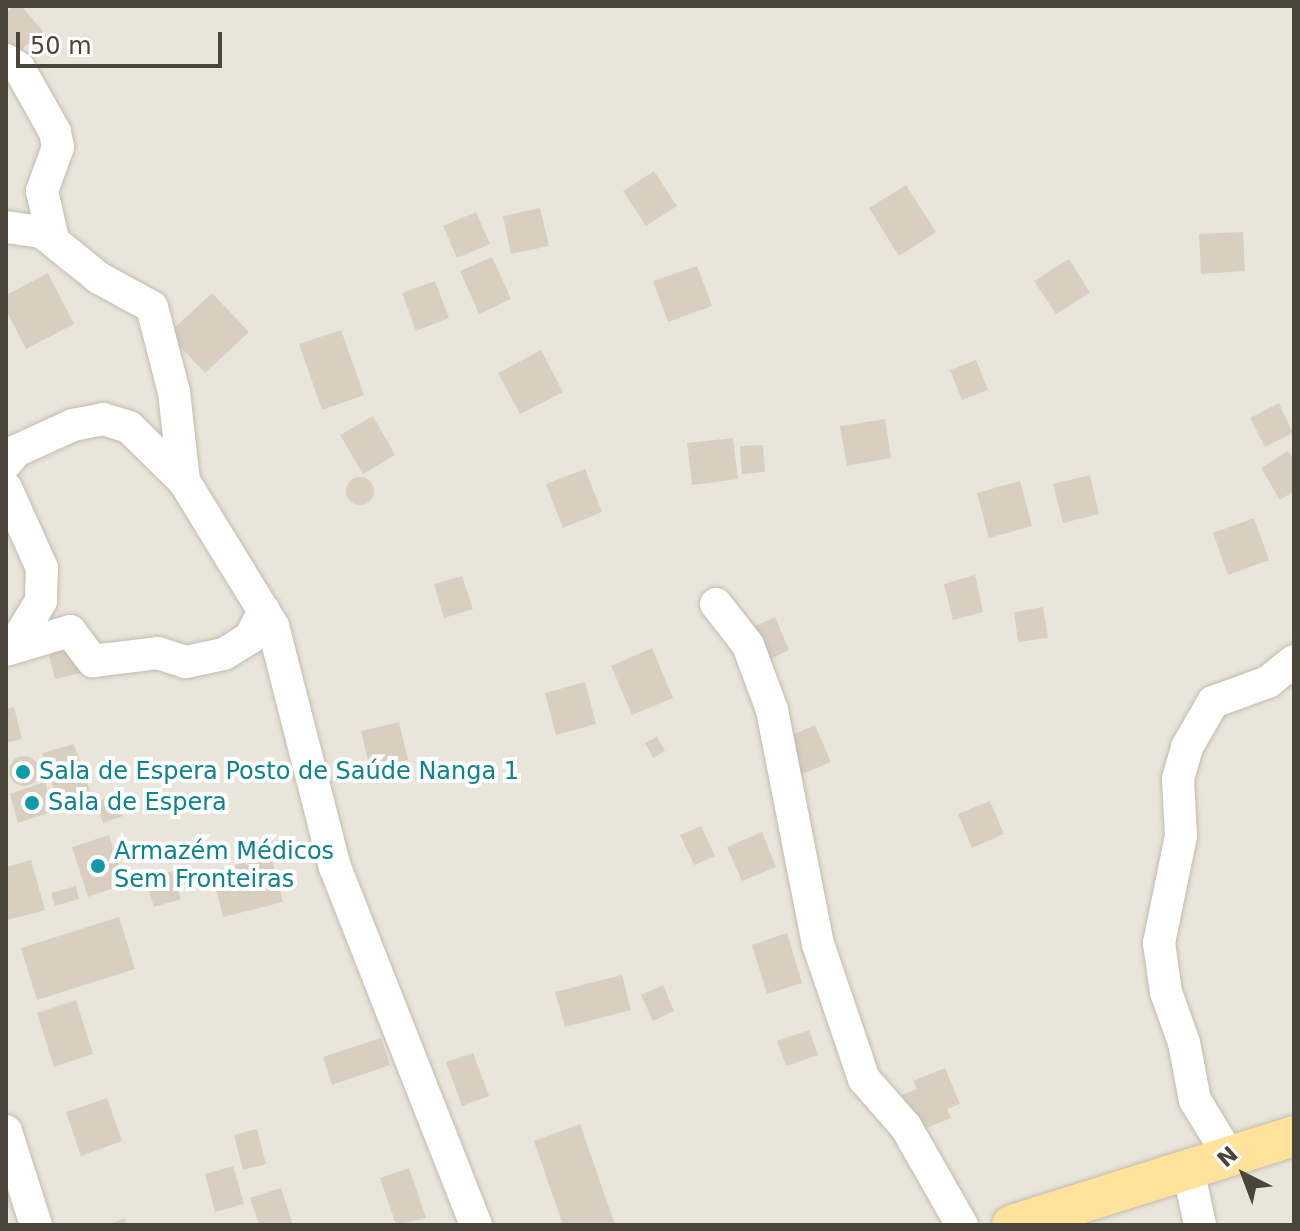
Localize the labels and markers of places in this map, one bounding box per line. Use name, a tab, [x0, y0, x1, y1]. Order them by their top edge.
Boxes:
place label: Sala de Espera Posto de Saúde Nanga 1	[39, 758, 519, 786]
marker: Sala de Espera Posto de Saúde Nanga 1	[14, 763, 32, 781]
place label: Sala de Espera	[48, 789, 227, 817]
marker: Sala de Espera	[23, 794, 41, 812]
place label: Armazém Médicos Sem Fronteiras	[114, 838, 334, 894]
marker: Armazém Médicos Sem Fronteiras	[89, 857, 107, 875]

